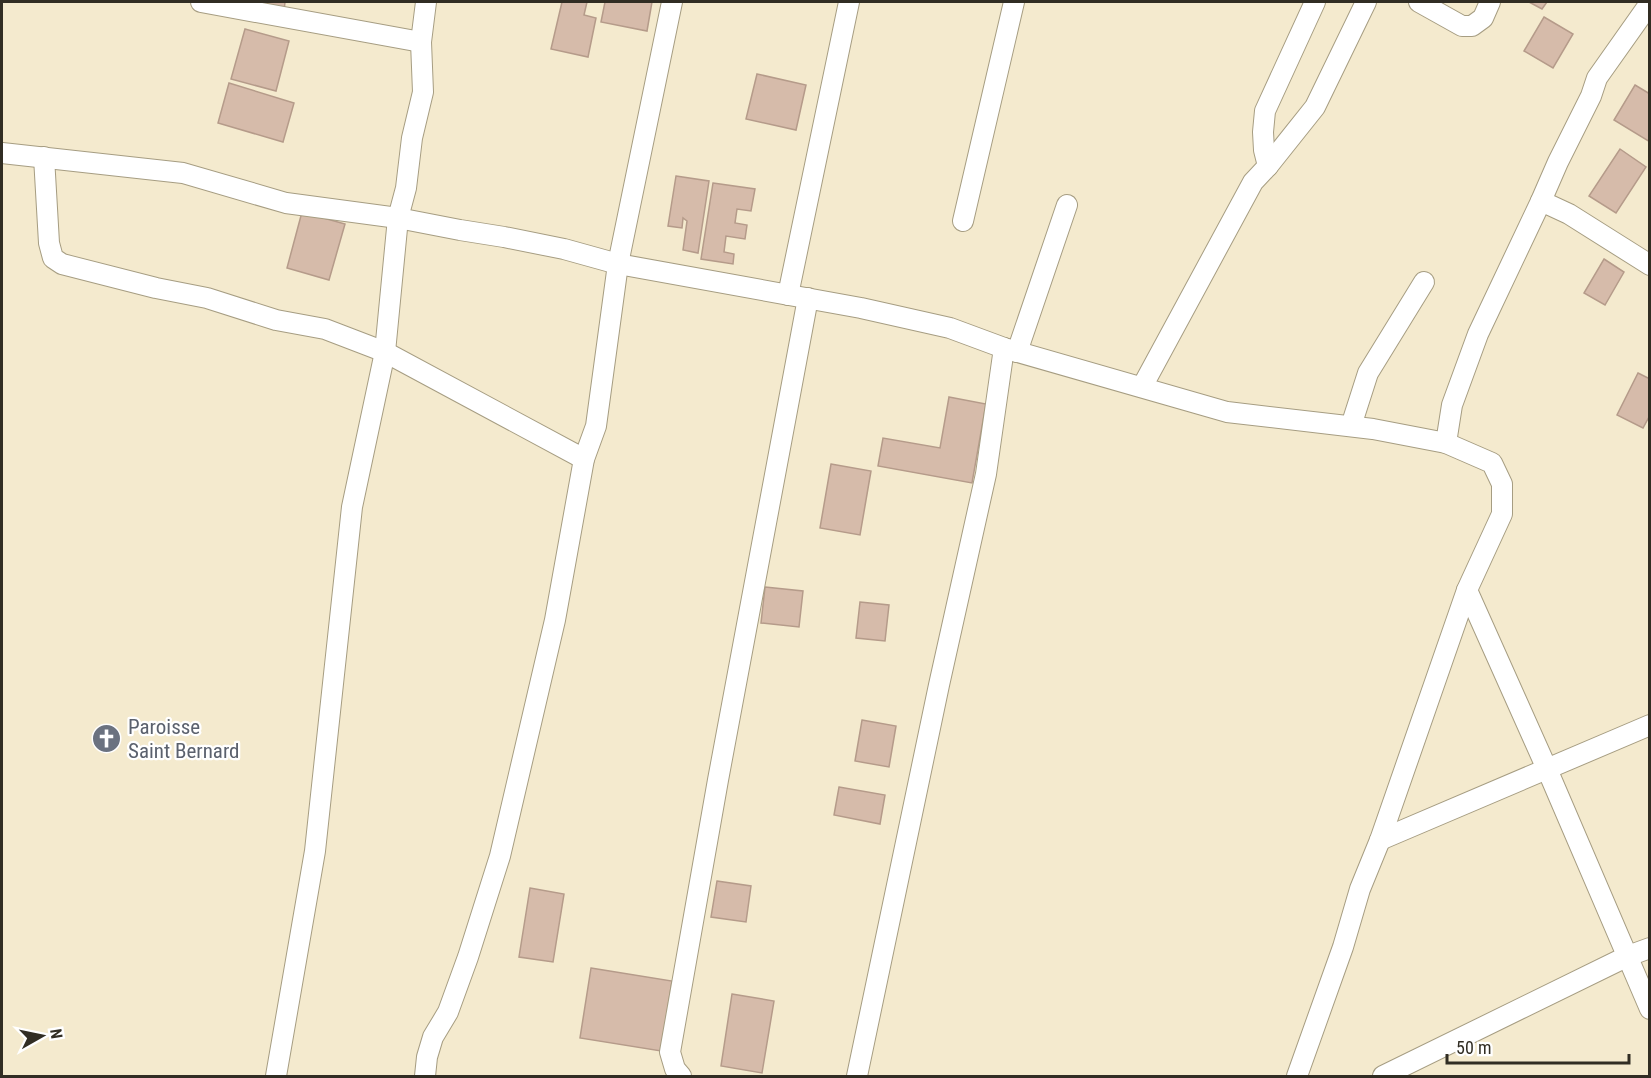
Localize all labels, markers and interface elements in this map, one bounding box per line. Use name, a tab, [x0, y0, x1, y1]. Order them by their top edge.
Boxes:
place label: Paroisse Saint Bernard	[128, 715, 240, 763]
church icon: Paroisse Saint Bernard	[91, 723, 123, 755]
north arrow	[12, 1006, 72, 1066]
text: N	[46, 1027, 66, 1040]
scale bar	[1447, 1027, 1628, 1065]
text: 50 m	[1456, 1037, 1491, 1058]

